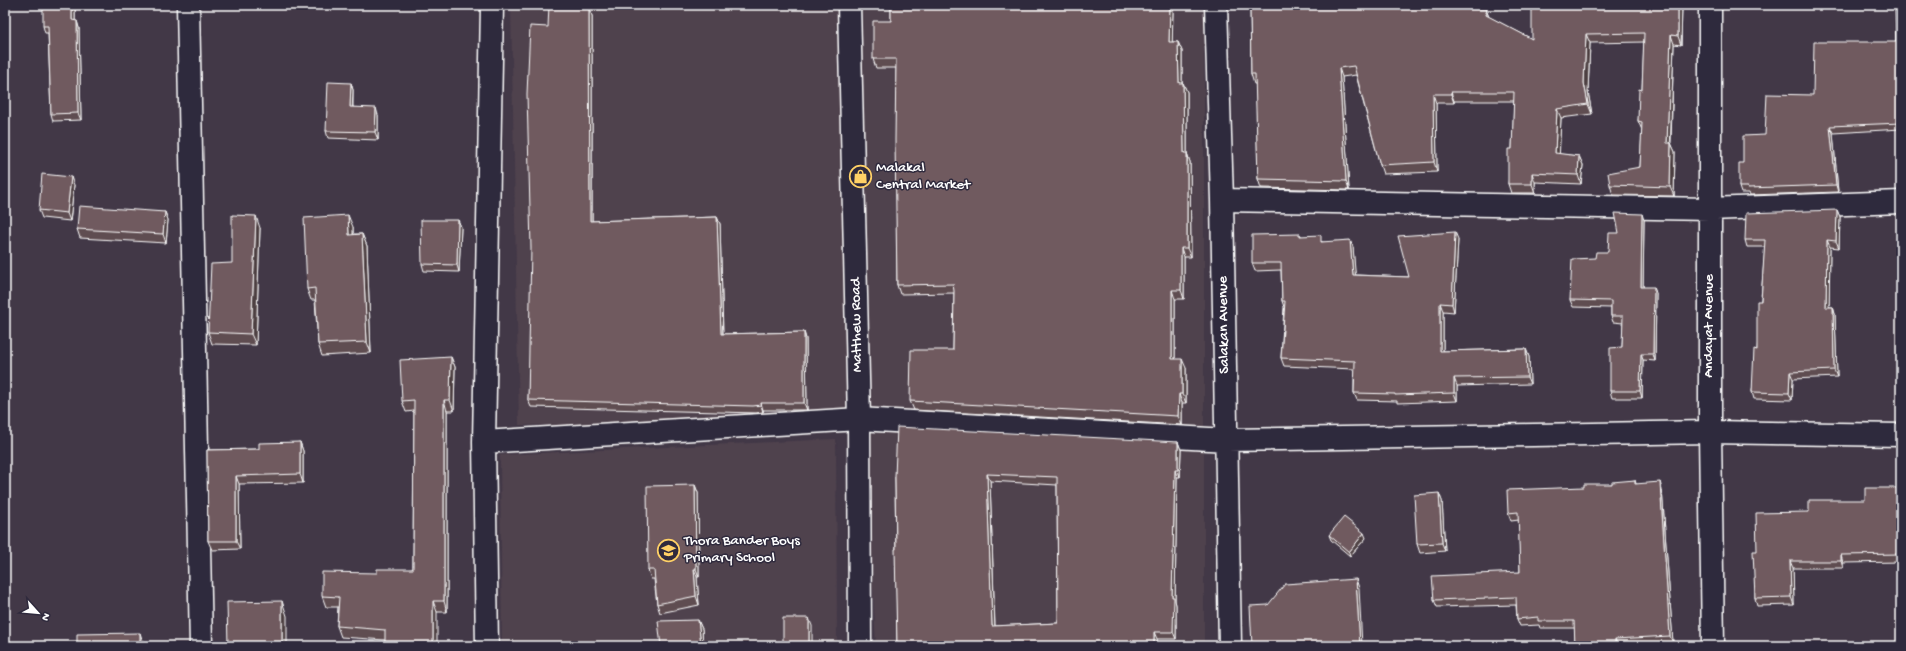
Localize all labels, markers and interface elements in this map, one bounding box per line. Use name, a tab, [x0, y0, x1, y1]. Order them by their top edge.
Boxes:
place label: Malakal Central Market	[876, 159, 972, 194]
shop icon: Malakal Central Market	[847, 164, 873, 190]
street label: Andayat Avenue	[1700, 274, 1718, 378]
street label: Matthew Road	[847, 276, 867, 373]
street label: Salakan Avenue	[1214, 276, 1234, 374]
place label: Thora Bander Boys Primary School	[683, 532, 800, 567]
school or university icon: Thora Bander Boys Primary School	[656, 537, 682, 563]
north arrow	[18, 593, 58, 633]
text: N	[38, 611, 52, 623]

